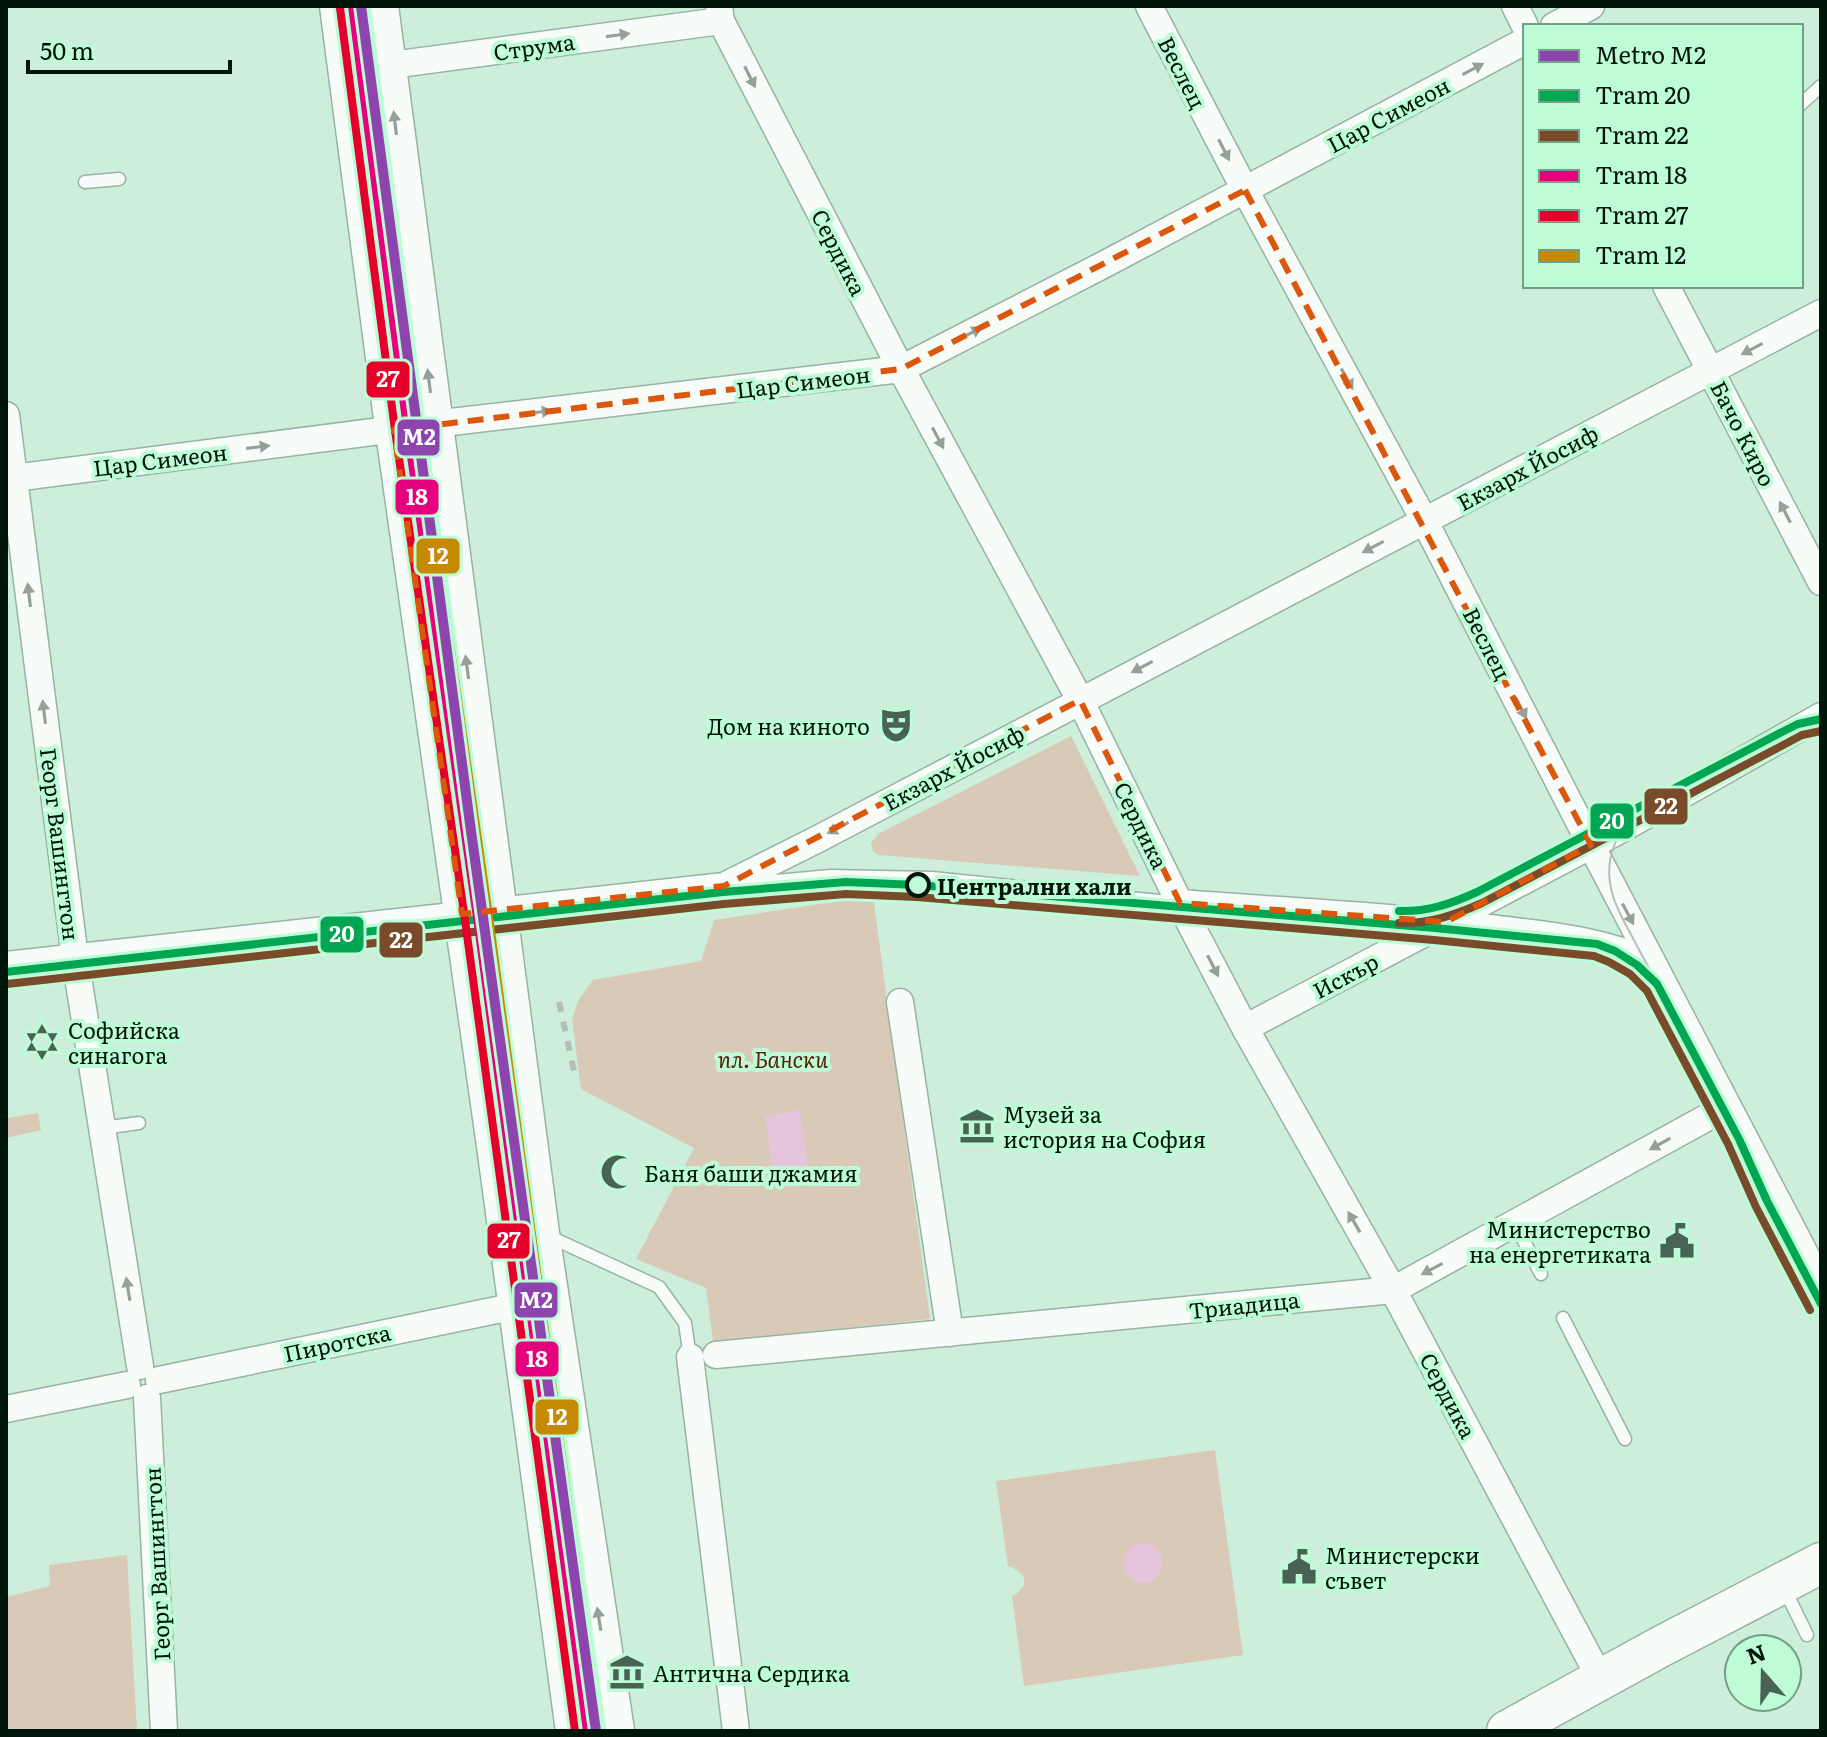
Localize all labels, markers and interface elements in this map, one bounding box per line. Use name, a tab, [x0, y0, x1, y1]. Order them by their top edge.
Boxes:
scale bar	[28, 24, 230, 74]
street label: Струма	[491, 24, 577, 68]
legend	[1523, 24, 1803, 288]
one-way arrow	[606, 28, 631, 41]
street label: Веслец	[1151, 30, 1215, 114]
text: 50 m	[40, 32, 94, 67]
text: Metro M2	[1595, 36, 1706, 71]
one-way arrow	[1462, 62, 1485, 75]
one-way arrow	[743, 65, 756, 88]
street label: Цар Симеон	[1321, 68, 1455, 160]
text: Tram 20	[1595, 76, 1690, 111]
one-way arrow	[389, 111, 402, 136]
text: Tram 22	[1595, 116, 1689, 151]
one-way arrow	[1217, 138, 1230, 161]
text: Tram 18	[1595, 156, 1687, 191]
text: Tram 27	[1595, 196, 1688, 231]
street label: Сердика	[804, 203, 876, 301]
text: Tram 12	[1595, 236, 1686, 271]
one-way arrow	[959, 327, 982, 340]
one-way arrow	[1740, 342, 1763, 355]
street label: Цар Симеон	[734, 356, 872, 406]
line badge: 27	[365, 360, 411, 399]
text: 27	[376, 361, 400, 394]
one-way arrow	[1341, 367, 1354, 390]
one-way arrow	[422, 368, 435, 393]
street label: Бачо Киро	[1703, 374, 1785, 492]
one-way arrow	[528, 405, 553, 418]
street label: Екзарх Йосиф	[1451, 416, 1603, 518]
line badge: M2	[396, 418, 441, 457]
text: M2	[402, 419, 436, 452]
one-way arrow	[932, 426, 945, 449]
street label: Цар Симеон	[91, 434, 229, 484]
one-way arrow	[246, 440, 271, 453]
line badge: 18	[394, 478, 440, 516]
text: 18	[406, 479, 428, 512]
one-way arrow	[1778, 501, 1792, 524]
line badge: 12	[415, 537, 461, 575]
text: 12	[428, 538, 449, 571]
one-way arrow	[1361, 541, 1384, 554]
one-way arrow	[22, 583, 35, 608]
street label: Веслец	[1456, 601, 1520, 685]
one-way arrow	[460, 654, 473, 679]
one-way arrow	[1131, 660, 1153, 674]
one-way arrow	[1514, 696, 1527, 719]
one-way arrow	[37, 699, 50, 724]
theatre icon: Дом на киното	[877, 706, 915, 744]
place label: Дом на киното	[708, 709, 870, 742]
street label: Екзарх Йосиф	[877, 716, 1029, 818]
street label: Георг Вашингтон	[33, 746, 89, 942]
street label: Сердика	[1107, 776, 1177, 874]
line badge: 22	[1643, 787, 1689, 826]
text: 22	[1654, 788, 1678, 821]
line badge: 20	[1589, 802, 1635, 840]
text: 20	[1599, 803, 1625, 836]
one-way arrow	[826, 821, 849, 835]
place label: Централни хали	[937, 869, 1132, 902]
marker: Централни хали	[906, 873, 930, 897]
one-way arrow	[1621, 902, 1634, 925]
line badge: 20	[319, 915, 365, 954]
text: 20	[329, 916, 355, 949]
line badge: 22	[378, 921, 424, 959]
text: 22	[389, 922, 413, 955]
street label: Искър	[1306, 944, 1384, 1006]
one-way arrow	[1206, 955, 1219, 978]
place label: Софийска синагога	[68, 1013, 180, 1071]
synagogue icon: Софийска синагога	[23, 1023, 61, 1061]
park label: пл. Бански	[718, 1042, 828, 1075]
place label: Музей за история на София	[1003, 1097, 1206, 1155]
museum icon: Музей за история на София	[958, 1107, 996, 1145]
one-way arrow	[1649, 1137, 1671, 1151]
mosque icon: Баня баши джамия	[599, 1153, 637, 1191]
place label: Баня баши джамия	[644, 1156, 858, 1189]
one-way arrow	[1348, 1211, 1362, 1233]
place label: Министерство на енергетиката	[1469, 1212, 1651, 1270]
line badge: 27	[486, 1222, 531, 1260]
text: 27	[497, 1222, 521, 1255]
public building icon: Министерство на енергетиката	[1658, 1222, 1696, 1260]
one-way arrow	[1420, 1262, 1443, 1275]
one-way arrow	[121, 1276, 134, 1301]
line badge: M2	[513, 1281, 559, 1319]
text: M2	[519, 1282, 553, 1315]
street label: Триадица	[1187, 1282, 1301, 1326]
street label: Пиротска	[280, 1315, 394, 1369]
line badge: 18	[514, 1340, 560, 1378]
text: 18	[526, 1341, 548, 1374]
street label: Сердика	[1413, 1346, 1485, 1444]
line badge: 12	[534, 1398, 580, 1436]
text: 12	[547, 1399, 568, 1432]
street label: Георг Вашингтон	[134, 1466, 178, 1662]
place label: Министерски съвет	[1325, 1538, 1480, 1596]
public building icon: Министерски съвет	[1280, 1548, 1318, 1586]
one-way arrow	[592, 1606, 605, 1631]
north arrow	[1723, 1633, 1803, 1713]
text: N	[1741, 1634, 1770, 1671]
museum icon: Антична Сердика	[608, 1653, 646, 1691]
place label: Антична Сердика	[653, 1656, 850, 1689]

